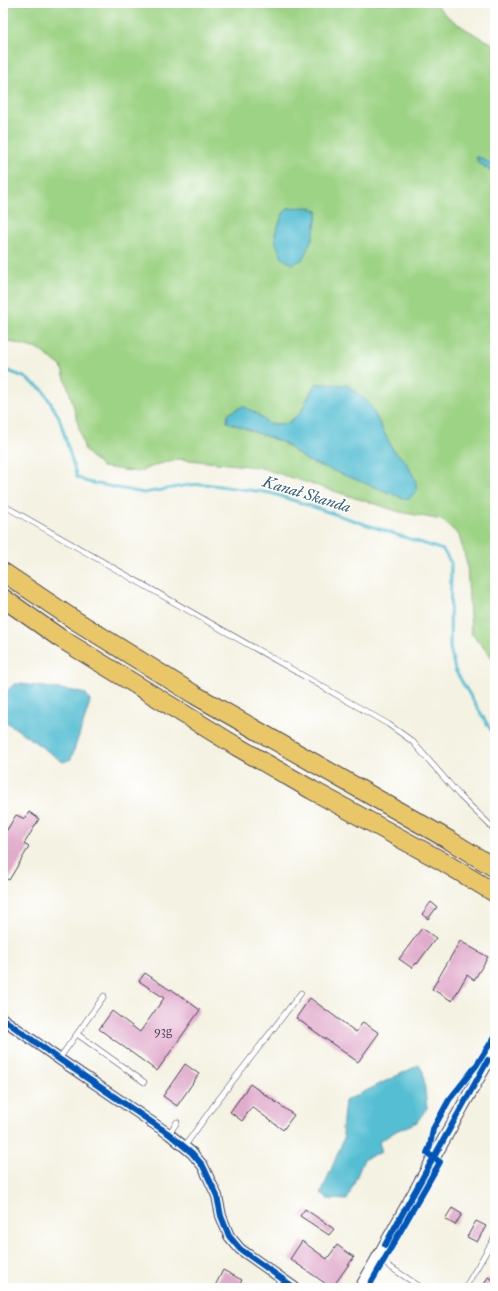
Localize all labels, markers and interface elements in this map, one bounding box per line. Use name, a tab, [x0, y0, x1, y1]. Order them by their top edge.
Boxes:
water label: Kanał Skanda	[260, 471, 354, 516]
house number: 93g	[154, 1023, 173, 1039]

